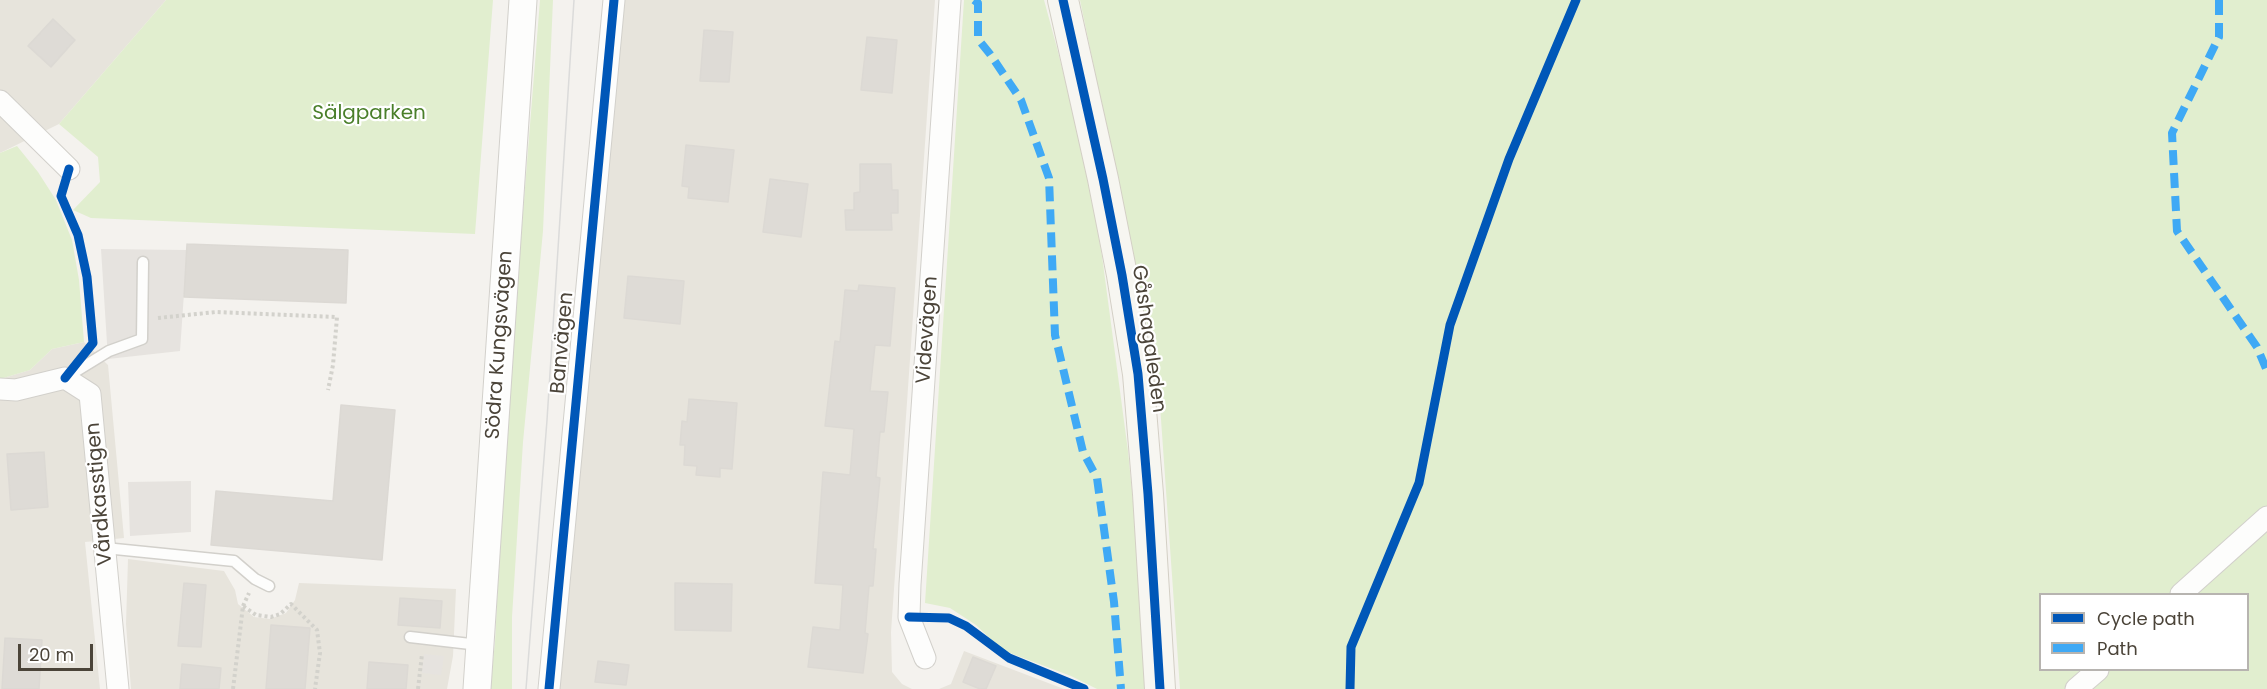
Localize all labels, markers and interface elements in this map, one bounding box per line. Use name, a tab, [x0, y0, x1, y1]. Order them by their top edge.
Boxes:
park label: Sälgparken	[312, 102, 426, 126]
street label: Södra Kungsvägen	[481, 250, 519, 440]
street label: Gåshagaleden	[1126, 264, 1170, 414]
street label: Videvägen	[912, 275, 944, 385]
street label: Banvägen	[547, 291, 579, 395]
street label: Vårdkasstigen	[82, 421, 118, 567]
legend	[2039, 593, 2249, 671]
text: Cycle path	[2097, 606, 2195, 631]
scale bar	[21, 632, 96, 670]
text: Path	[2097, 636, 2138, 661]
text: 20 m	[29, 642, 74, 667]

